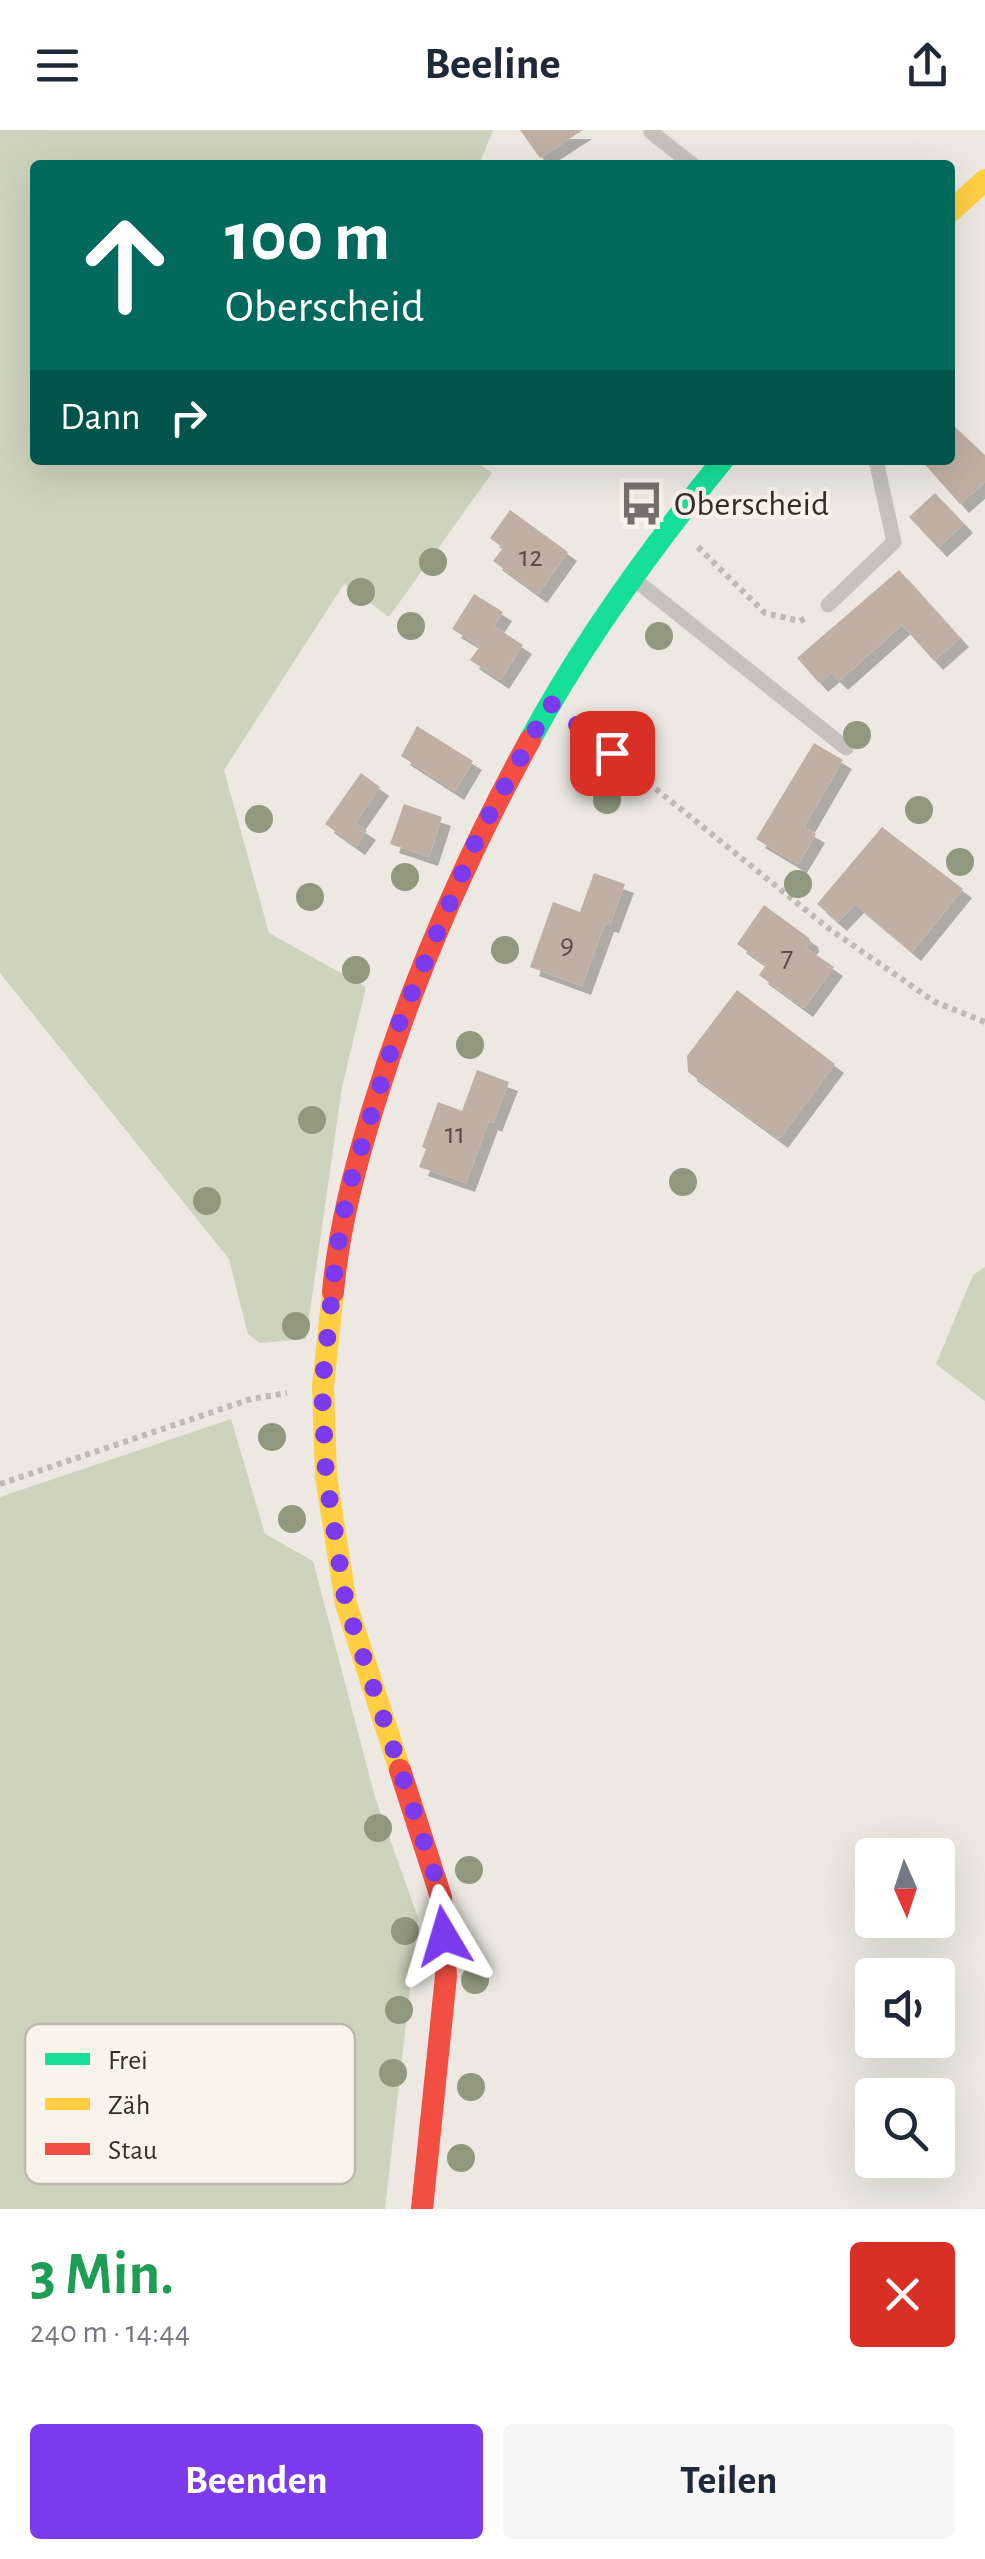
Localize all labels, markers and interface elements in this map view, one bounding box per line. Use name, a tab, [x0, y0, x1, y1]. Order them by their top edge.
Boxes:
icon: menu	[30, 38, 85, 93]
icon: share	[900, 38, 955, 93]
text: Beeline	[424, 42, 561, 87]
icon: ahead	[60, 200, 190, 330]
text: 100 m	[225, 203, 390, 273]
text: Oberscheid	[225, 285, 424, 330]
icon: right	[161, 390, 216, 445]
text: Dann	[60, 399, 141, 437]
bus stop icon: Oberscheid	[617, 480, 665, 528]
place label: Oberscheid	[674, 487, 829, 522]
house number: 12	[519, 542, 543, 572]
pin	[570, 711, 655, 796]
icon: arrive	[585, 726, 640, 781]
house number: 9	[560, 930, 574, 960]
house number: 7	[781, 942, 793, 972]
house number: 11	[445, 1119, 465, 1149]
north arrow	[855, 1838, 955, 1938]
map controls	[855, 1838, 955, 2178]
position arrow	[392, 1884, 496, 1988]
button: sound	[855, 1958, 955, 2058]
legend	[25, 2024, 355, 2184]
text: Frei	[108, 2047, 148, 2075]
button: search	[855, 2078, 955, 2178]
text: Zäh	[108, 2092, 150, 2120]
text: Stau	[108, 2137, 157, 2165]
button: close	[850, 2242, 955, 2347]
text: 3 Min.	[30, 2245, 174, 2305]
text: 240 m · 14:44	[30, 2316, 190, 2348]
button: Beenden	[30, 2424, 483, 2539]
button: Teilen	[503, 2424, 955, 2539]

